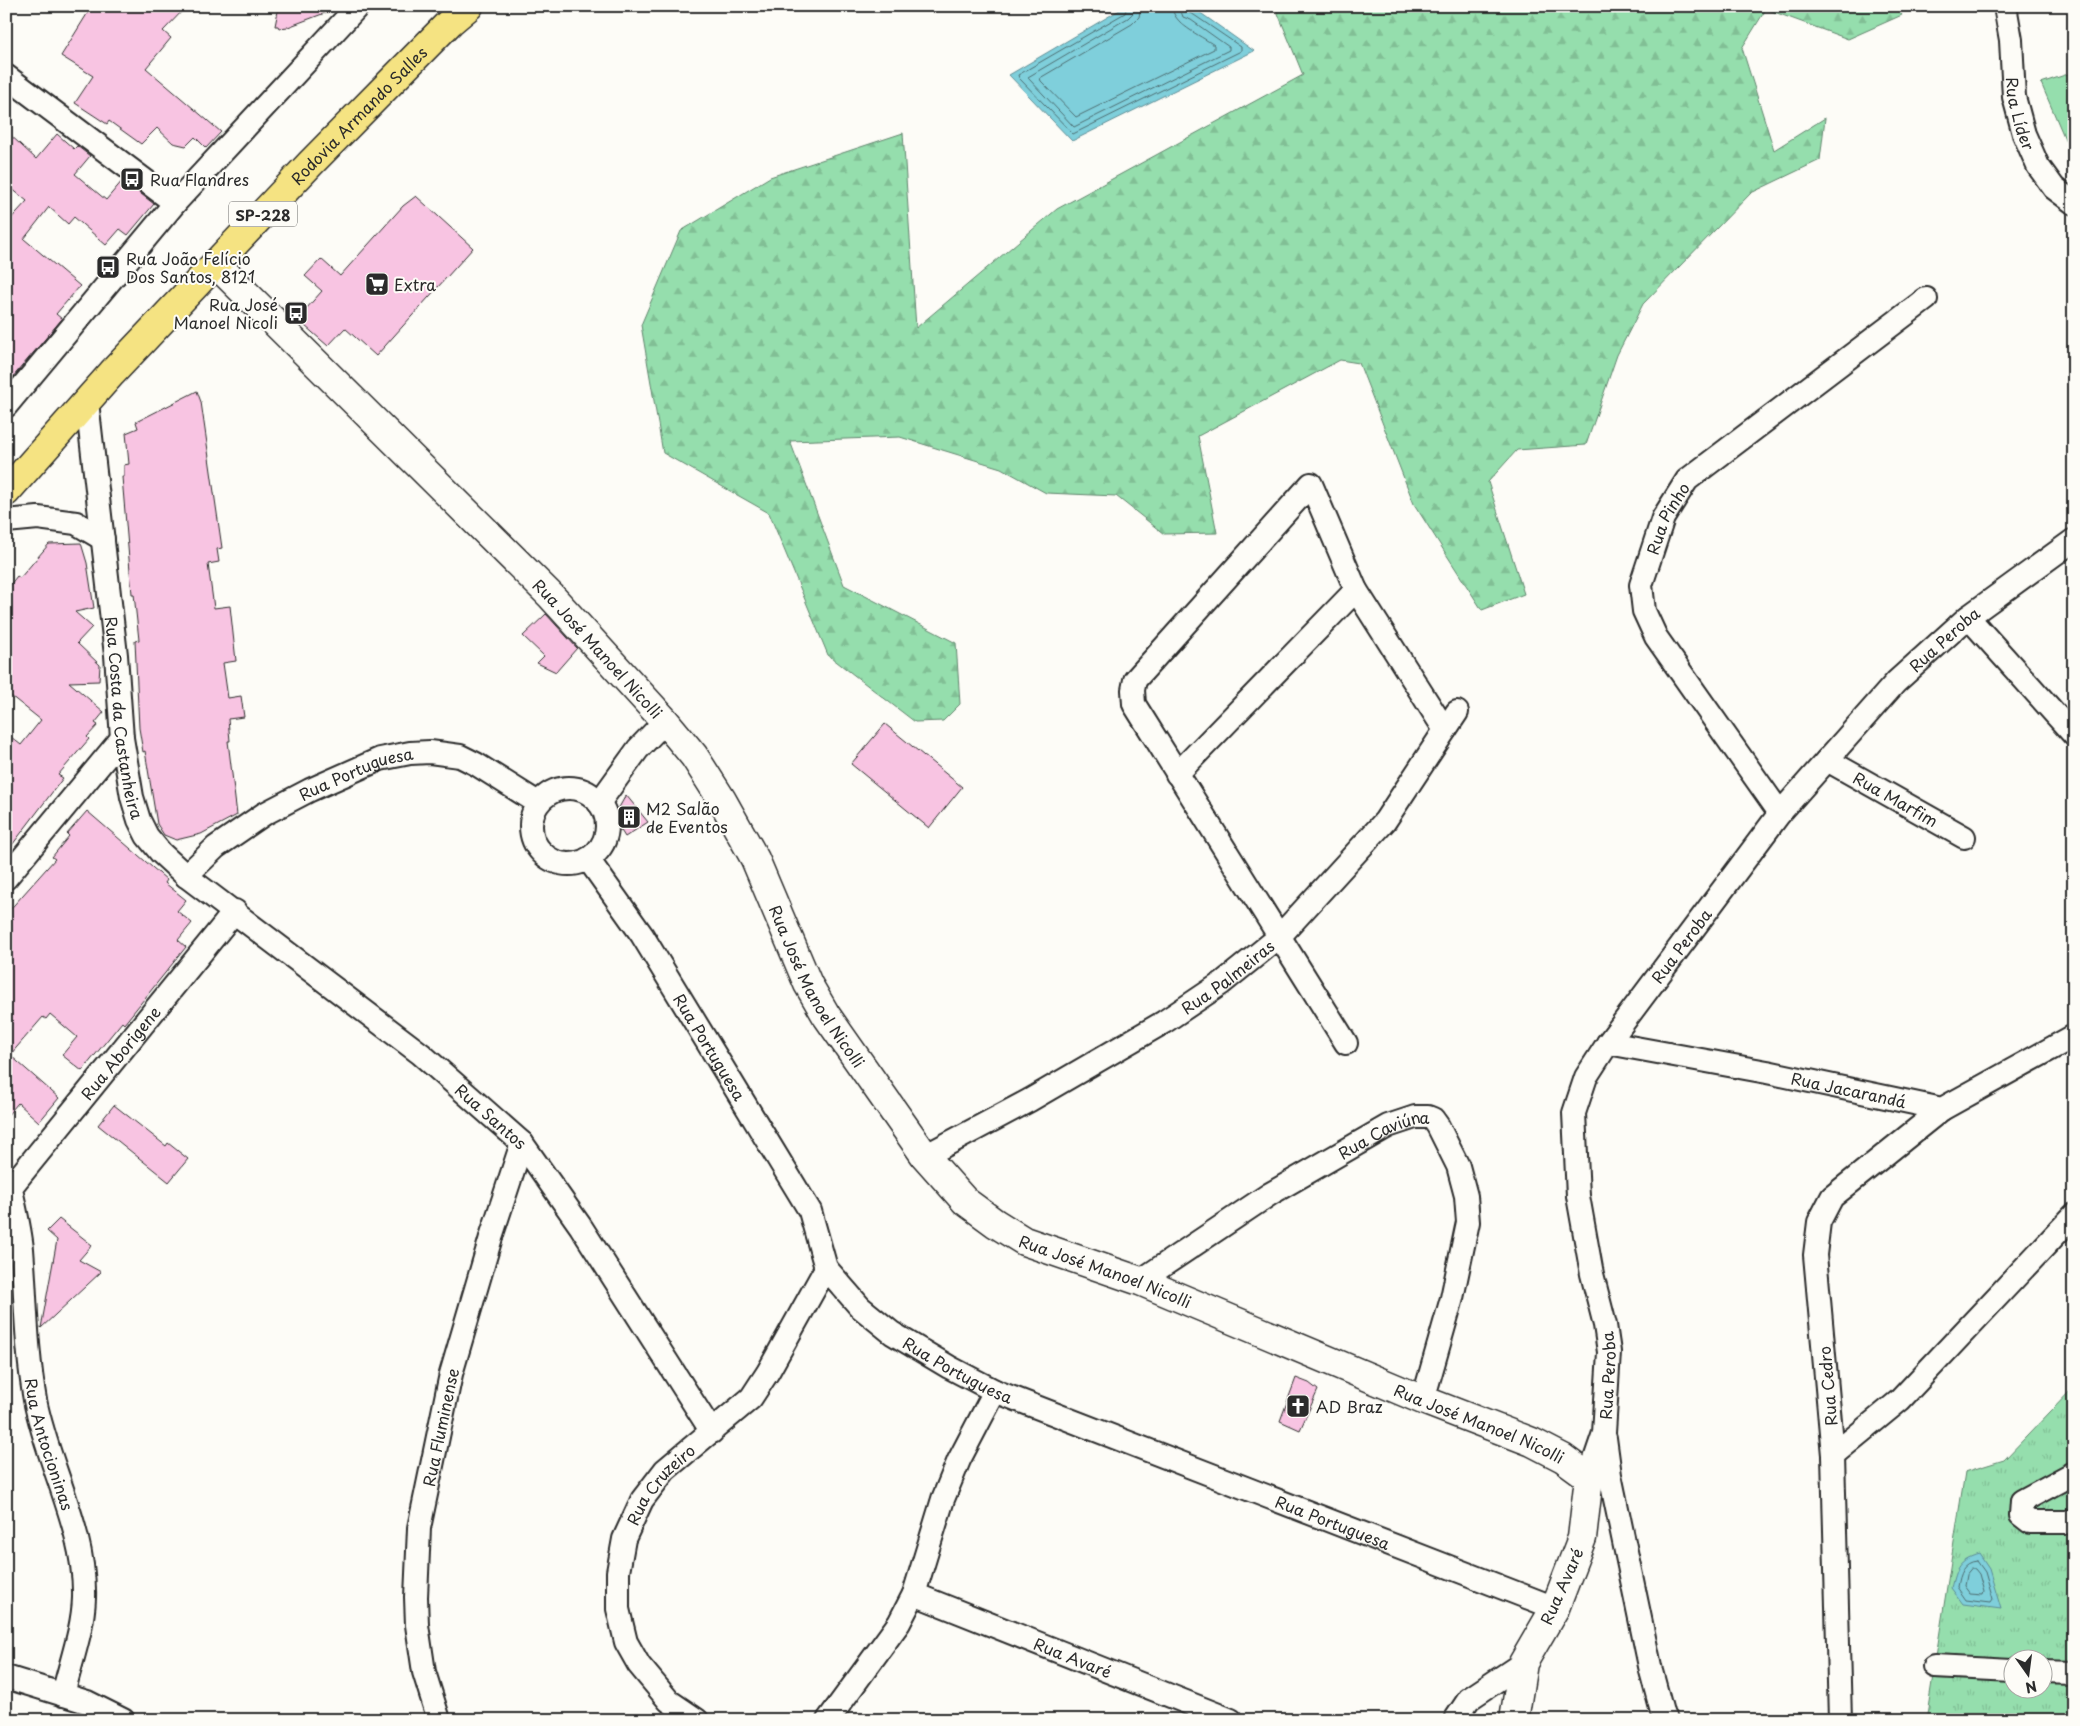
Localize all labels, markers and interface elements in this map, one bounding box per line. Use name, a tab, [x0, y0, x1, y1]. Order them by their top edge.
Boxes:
street label: Rodovia Armando Salles	[285, 40, 432, 190]
street label: Rua Líder	[2001, 77, 2042, 154]
bus stop icon: Rua Flandres	[119, 166, 145, 192]
place label: Rua Flandres	[150, 167, 249, 191]
road number: SP-228	[229, 202, 297, 226]
place label: Rua João Felício Dos Santos, 8121	[126, 246, 255, 288]
bus stop icon: Rua João Felício Dos Santos, 8121	[95, 254, 121, 280]
supermarket icon: Extra	[364, 271, 390, 297]
place label: Extra	[394, 272, 436, 296]
place label: Rua José Manoel Nicoli	[174, 292, 278, 334]
bus stop icon: Rua José Manoel Nicoli	[283, 300, 309, 326]
street label: Rua Pinho	[1640, 477, 1695, 558]
street label: Rua José Manoel Nicolli	[528, 573, 669, 723]
street label: Rua Peroba	[1903, 601, 1984, 677]
street label: Rua Costa da Castanheira	[100, 615, 150, 822]
street label: Rua Portuguesa	[294, 741, 415, 806]
street label: Rua Marfim	[1849, 765, 1943, 832]
place label: M2 Salão de Eventos	[646, 796, 728, 838]
building icon: M2 Salão de Eventos	[616, 804, 642, 830]
street label: Rua José Manoel Nicolli	[764, 901, 871, 1072]
street label: Rua Peroba	[1645, 903, 1717, 988]
street label: Rua Palmeiras	[1176, 934, 1279, 1019]
street label: Rua Portuguesa	[668, 989, 752, 1105]
street label: Rua Aborigene	[75, 1000, 166, 1105]
street label: Rua Jacarandá	[1789, 1065, 1909, 1113]
street label: Rua Santos	[450, 1078, 532, 1154]
street label: Rua Caviúna	[1333, 1104, 1430, 1164]
street label: Rua José Manoel Nicolli	[1016, 1228, 1195, 1313]
street label: Rua Portuguesa	[899, 1330, 1016, 1409]
street label: Rua Peroba	[1593, 1330, 1621, 1420]
street label: Rua Cedro	[1812, 1345, 1842, 1427]
street label: Rua Fluminense	[416, 1365, 464, 1488]
street label: Rua Antocioninas	[20, 1377, 80, 1513]
street label: Rua José Manoel Nicolli	[1390, 1377, 1569, 1469]
church icon: AD Braz	[1285, 1393, 1311, 1419]
place label: AD Braz	[1316, 1394, 1383, 1418]
street label: Rua Cruzeiro	[620, 1438, 700, 1529]
street label: Rua Portuguesa	[1272, 1489, 1394, 1555]
street label: Rua Avaré	[1533, 1544, 1589, 1628]
street label: Rua Avaré	[1030, 1631, 1115, 1683]
north arrow	[2002, 1648, 2052, 1698]
text: N	[2023, 1676, 2039, 1699]

